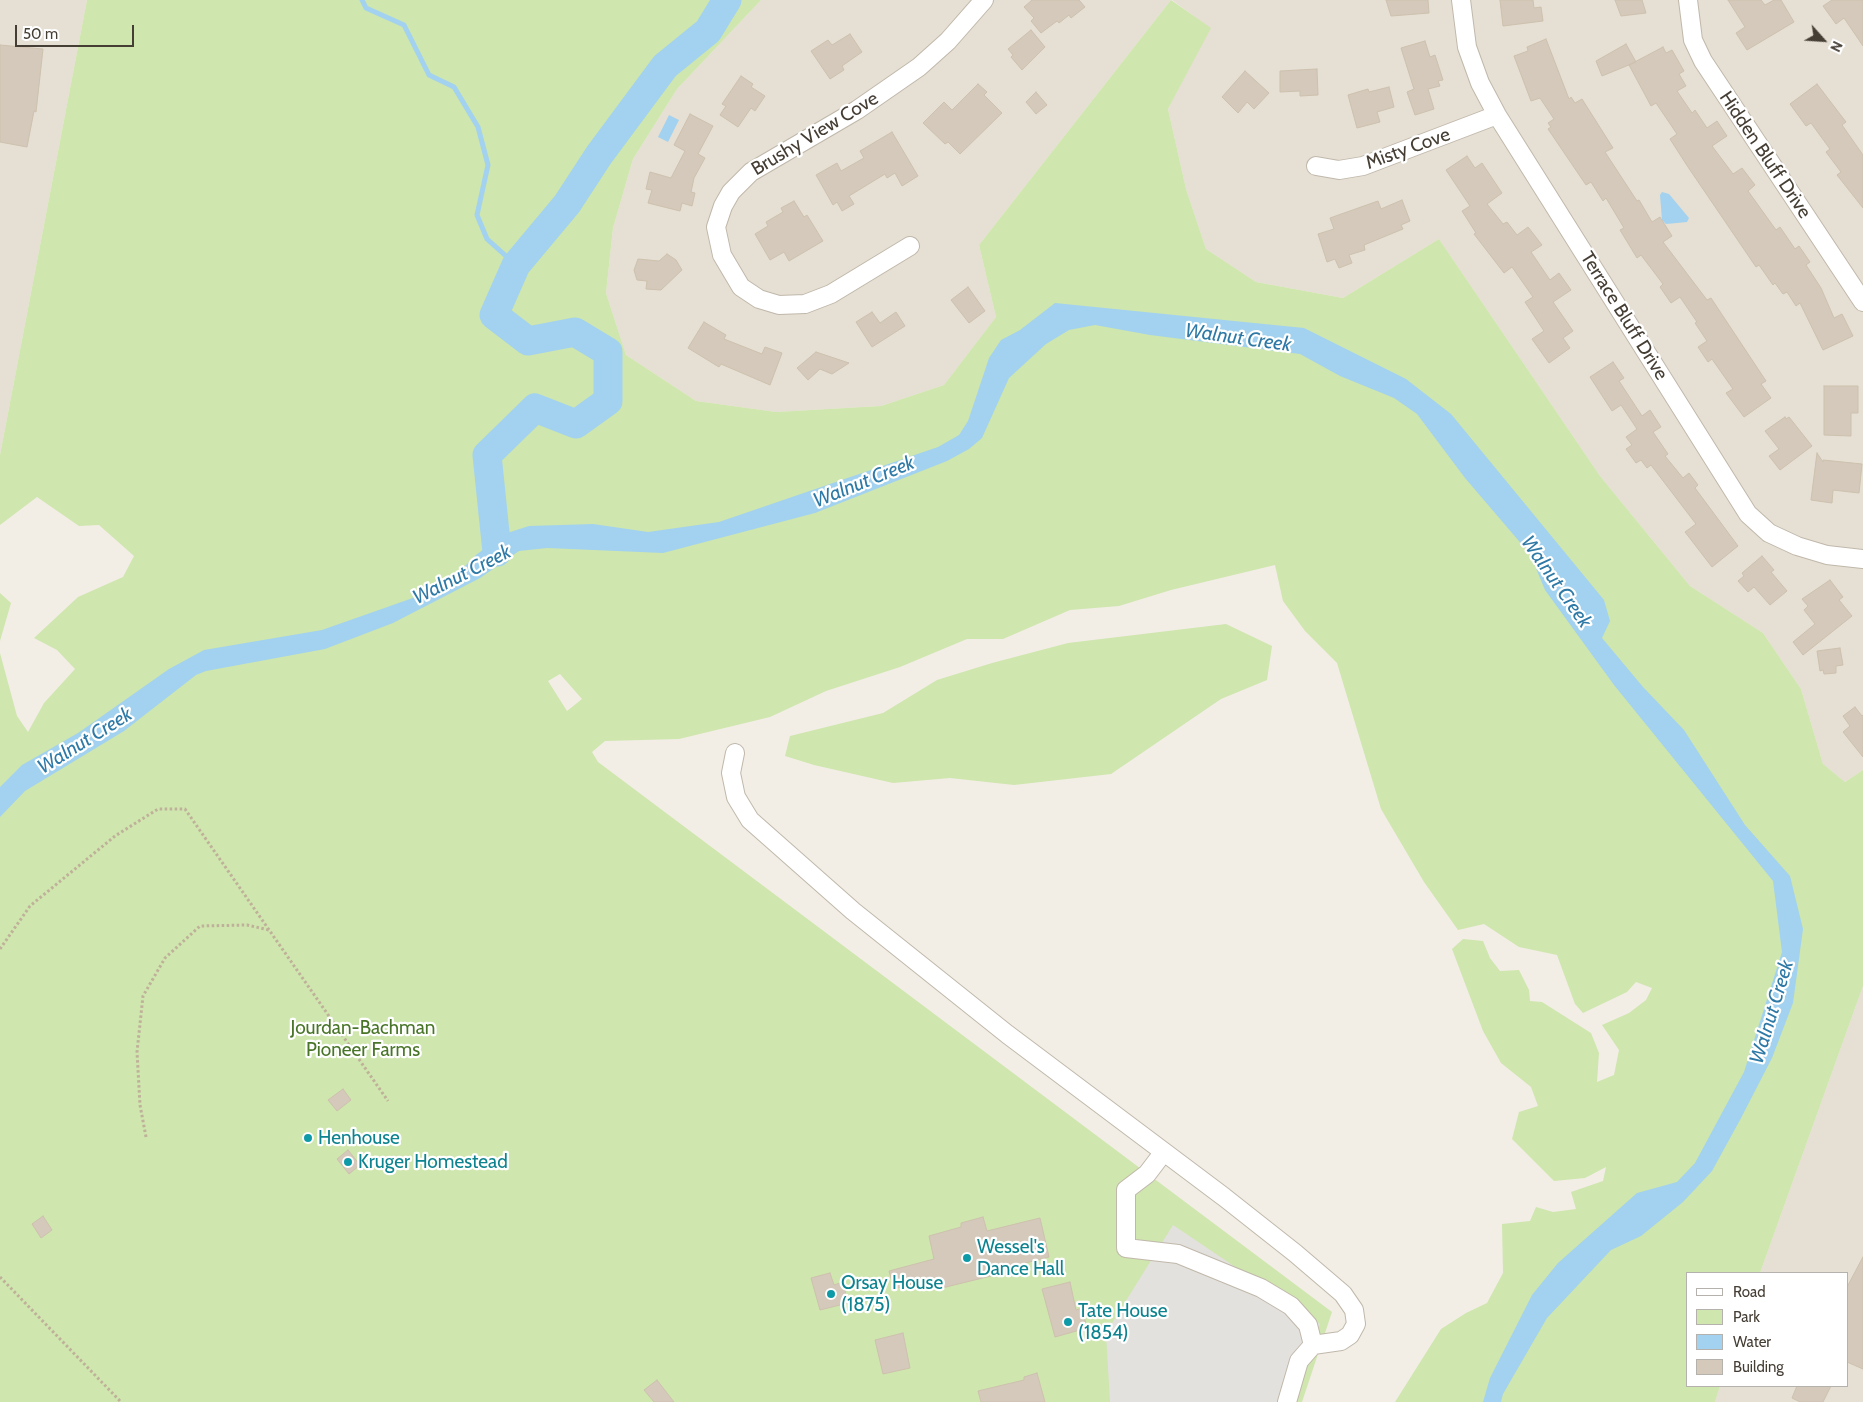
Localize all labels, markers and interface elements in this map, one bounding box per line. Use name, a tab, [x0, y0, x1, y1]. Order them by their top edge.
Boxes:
scale bar	[18, 15, 136, 47]
north arrow	[1798, 15, 1848, 65]
text: 50 m	[23, 25, 58, 43]
text: N	[1826, 38, 1847, 55]
street label: Brushy View Cove	[747, 87, 883, 181]
street label: Hidden Bluff Drive	[1714, 87, 1816, 223]
street label: Misty Cove	[1363, 123, 1453, 175]
street label: Terrace Bluff Drive	[1575, 248, 1673, 384]
water label: Walnut Creek	[1183, 319, 1293, 357]
water label: Walnut Creek	[810, 451, 918, 513]
water label: Walnut Creek	[1515, 531, 1597, 633]
water label: Walnut Creek	[409, 540, 515, 610]
water label: Walnut Creek	[33, 702, 137, 780]
water label: Walnut Creek	[1745, 957, 1799, 1067]
park label: Jourdan-Bachman Pioneer Farms	[291, 1017, 435, 1061]
place label: Henhouse	[318, 1127, 400, 1149]
marker: Henhouse	[302, 1132, 314, 1144]
place label: Kruger Homestead	[358, 1151, 508, 1173]
marker: Kruger Homestead	[342, 1156, 354, 1168]
place label: Wessel's Dance Hall	[977, 1236, 1064, 1280]
marker: Wessel's Dance Hall	[961, 1252, 973, 1264]
place label: Orsay House (1875)	[841, 1272, 943, 1316]
legend	[1686, 1272, 1848, 1387]
text: Road	[1733, 1283, 1766, 1301]
marker: Orsay House (1875)	[825, 1288, 837, 1300]
place label: Tate House (1854)	[1078, 1300, 1167, 1344]
text: Park	[1733, 1308, 1760, 1326]
marker: Tate House (1854)	[1062, 1316, 1074, 1328]
text: Water	[1733, 1333, 1771, 1351]
text: Building	[1733, 1358, 1784, 1376]

